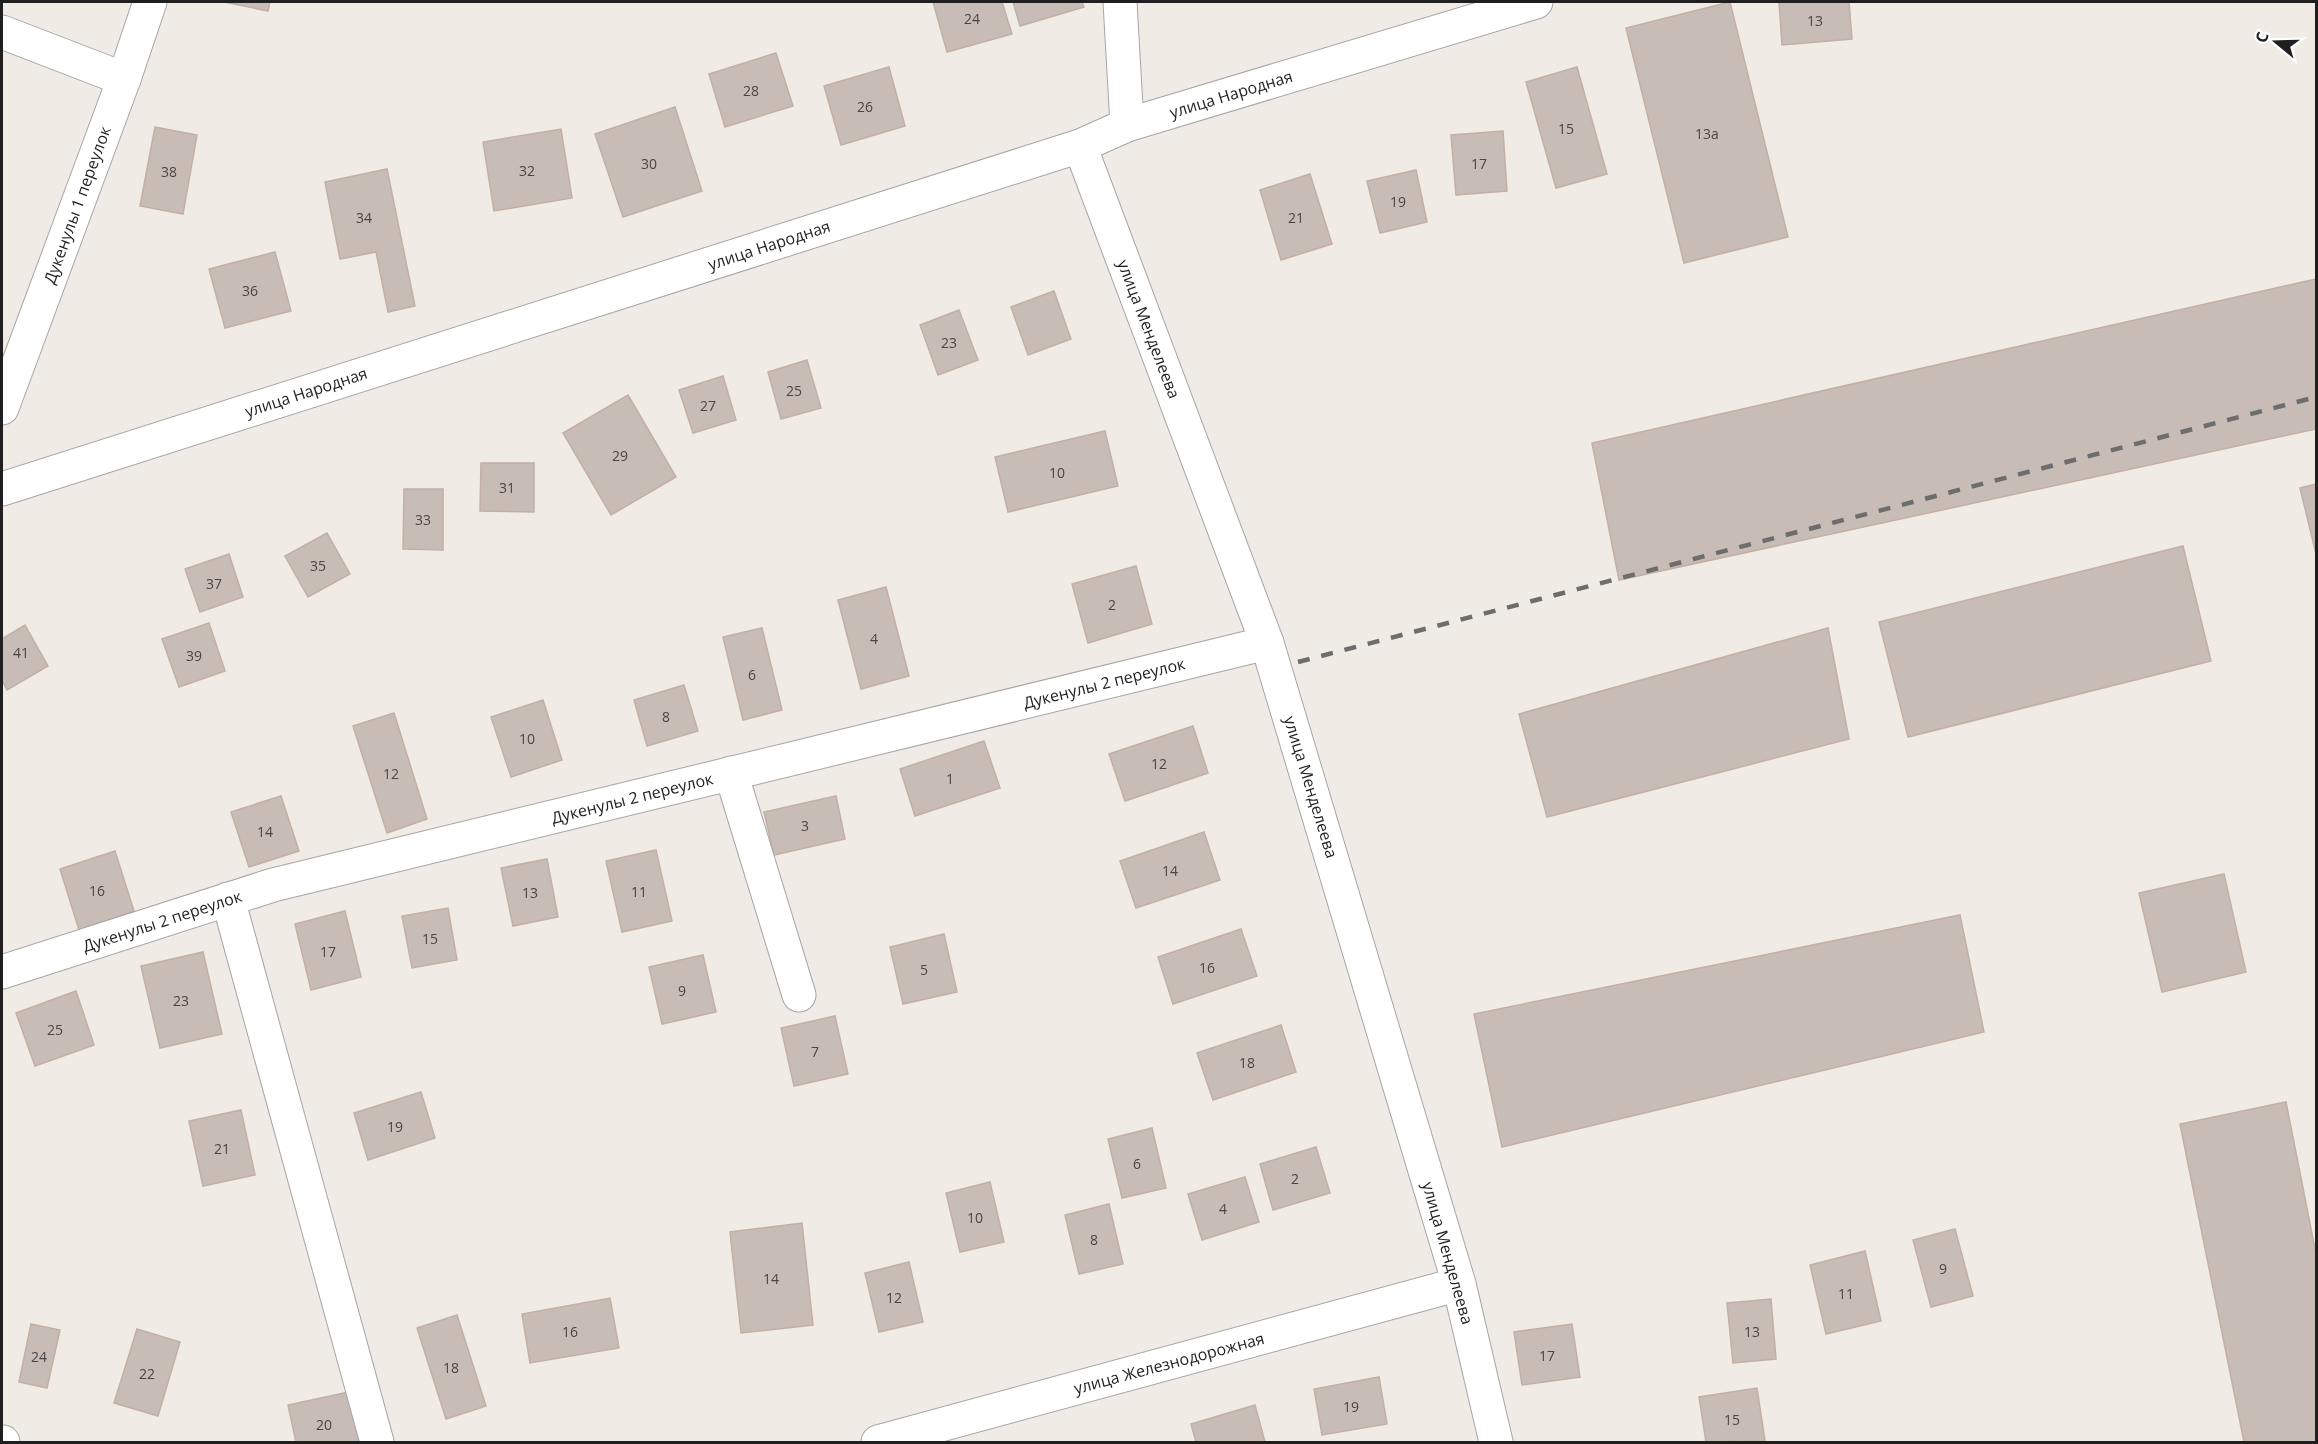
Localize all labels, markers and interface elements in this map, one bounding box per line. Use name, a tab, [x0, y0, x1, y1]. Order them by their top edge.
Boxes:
house number: 24	[964, 9, 980, 28]
house number: 13	[1807, 11, 1823, 30]
north arrow	[2246, 12, 2306, 72]
text: С	[2250, 29, 2274, 46]
street label: улица Народная	[1167, 65, 1295, 123]
house number: 28	[743, 81, 759, 100]
house number: 26	[857, 97, 873, 116]
house number: 15	[1558, 119, 1574, 138]
street label: Дукенулы 1 переулок	[38, 123, 116, 287]
house number: 13а	[1695, 124, 1719, 143]
house number: 30	[641, 154, 657, 173]
house number: 17	[1471, 154, 1487, 173]
house number: 32	[519, 161, 535, 180]
house number: 38	[161, 162, 177, 181]
house number: 19	[1390, 192, 1406, 211]
house number: 34	[356, 208, 372, 227]
house number: 21	[1288, 208, 1304, 227]
street label: улица Народная	[705, 215, 833, 275]
street label: улица Менделеева	[1112, 256, 1186, 402]
house number: 36	[242, 281, 258, 300]
house number: 23	[941, 333, 957, 352]
street label: улица Народная	[242, 362, 370, 422]
house number: 25	[786, 381, 802, 400]
house number: 27	[700, 396, 716, 415]
house number: 29	[612, 446, 628, 465]
house number: 10	[1049, 463, 1065, 482]
house number: 31	[499, 478, 515, 497]
house number: 33	[415, 510, 431, 529]
house number: 35	[310, 556, 326, 575]
house number: 37	[206, 574, 222, 593]
house number: 2	[1108, 595, 1116, 614]
house number: 4	[870, 629, 878, 648]
house number: 41	[13, 643, 29, 662]
house number: 39	[186, 646, 202, 665]
street label: Дукенулы 2 переулок	[1021, 652, 1188, 714]
house number: 6	[748, 665, 756, 684]
house number: 8	[662, 707, 670, 726]
street label: улица Менделеева	[1279, 713, 1343, 861]
house number: 10	[519, 729, 535, 748]
house number: 12	[1151, 754, 1167, 773]
house number: 12	[383, 764, 399, 783]
street label: Дукенулы 2 переулок	[549, 767, 716, 829]
house number: 1	[946, 769, 954, 788]
house number: 3	[801, 816, 809, 835]
house number: 14	[257, 822, 273, 841]
house number: 14	[1162, 861, 1178, 880]
house number: 16	[89, 881, 105, 900]
house number: 11	[631, 882, 647, 901]
house number: 13	[522, 883, 538, 902]
street label: Дукенулы 2 переулок	[80, 885, 245, 957]
house number: 15	[422, 929, 438, 948]
house number: 17	[320, 942, 336, 961]
house number: 16	[1199, 958, 1215, 977]
house number: 5	[920, 960, 928, 979]
house number: 9	[678, 981, 686, 1000]
house number: 23	[173, 991, 189, 1010]
house number: 25	[47, 1020, 63, 1039]
house number: 7	[811, 1042, 819, 1061]
house number: 18	[1239, 1053, 1255, 1072]
house number: 19	[387, 1117, 403, 1136]
house number: 21	[214, 1139, 230, 1158]
house number: 6	[1133, 1154, 1141, 1173]
house number: 2	[1291, 1169, 1299, 1188]
street label: улица Менделеева	[1417, 1179, 1479, 1327]
house number: 4	[1219, 1199, 1227, 1218]
house number: 10	[967, 1208, 983, 1227]
house number: 8	[1090, 1230, 1098, 1249]
house number: 9	[1939, 1259, 1947, 1278]
house number: 14	[763, 1269, 779, 1288]
house number: 11	[1838, 1284, 1854, 1303]
house number: 12	[886, 1288, 902, 1307]
house number: 16	[562, 1322, 578, 1341]
house number: 13	[1744, 1322, 1760, 1341]
street label: улица Железнодорожная	[1071, 1327, 1267, 1399]
house number: 17	[1539, 1346, 1555, 1365]
house number: 24	[31, 1347, 47, 1366]
house number: 18	[443, 1358, 459, 1377]
house number: 22	[139, 1364, 155, 1383]
house number: 19	[1343, 1397, 1359, 1416]
house number: 15	[1724, 1410, 1740, 1429]
house number: 20	[316, 1415, 332, 1434]

